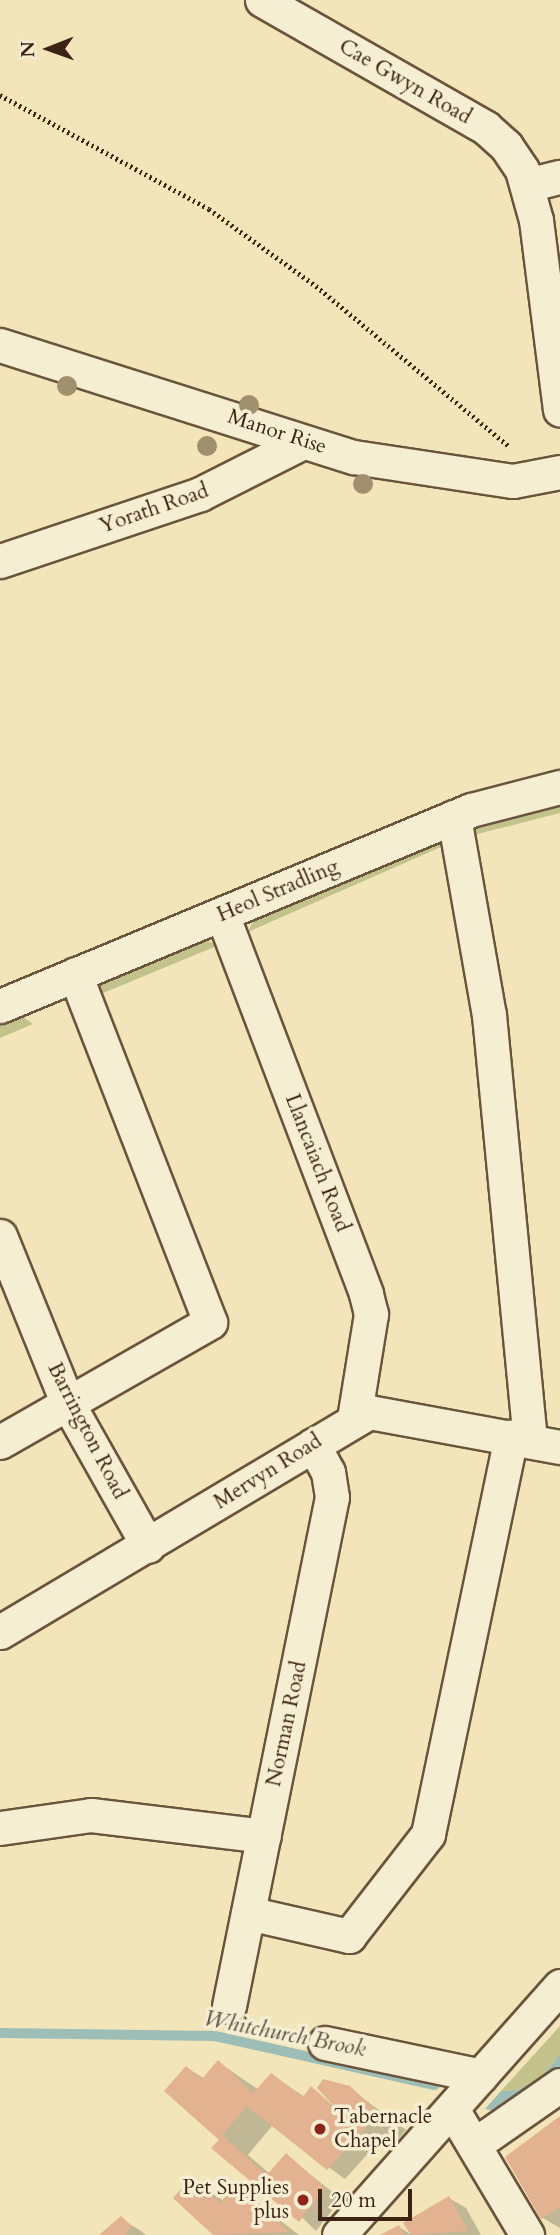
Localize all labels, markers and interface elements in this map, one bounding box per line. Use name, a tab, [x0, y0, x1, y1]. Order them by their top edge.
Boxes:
north arrow	[14, 14, 84, 84]
street label: Cae Gwyn Road	[334, 34, 476, 130]
text: N	[15, 41, 41, 58]
street label: Manor Rise	[224, 404, 330, 460]
street label: Yorath Road	[96, 479, 212, 539]
street label: Heol Stradling	[213, 854, 343, 928]
street label: Llancaiach Road	[279, 1091, 355, 1235]
street label: Barrington Road	[42, 1358, 132, 1504]
street label: Mervyn Road	[209, 1429, 327, 1515]
street label: Norman Road	[261, 1659, 313, 1789]
water label: Whitchurch Brook	[202, 2005, 368, 2063]
place label: Tabernacle Chapel	[334, 2104, 432, 2154]
marker: Tabernacle Chapel	[312, 2121, 328, 2137]
place label: Pet Supplies plus	[183, 2175, 289, 2225]
scale bar	[322, 2176, 416, 2220]
text: 20 m	[331, 2186, 376, 2215]
marker: Pet Supplies plus	[295, 2192, 311, 2208]

